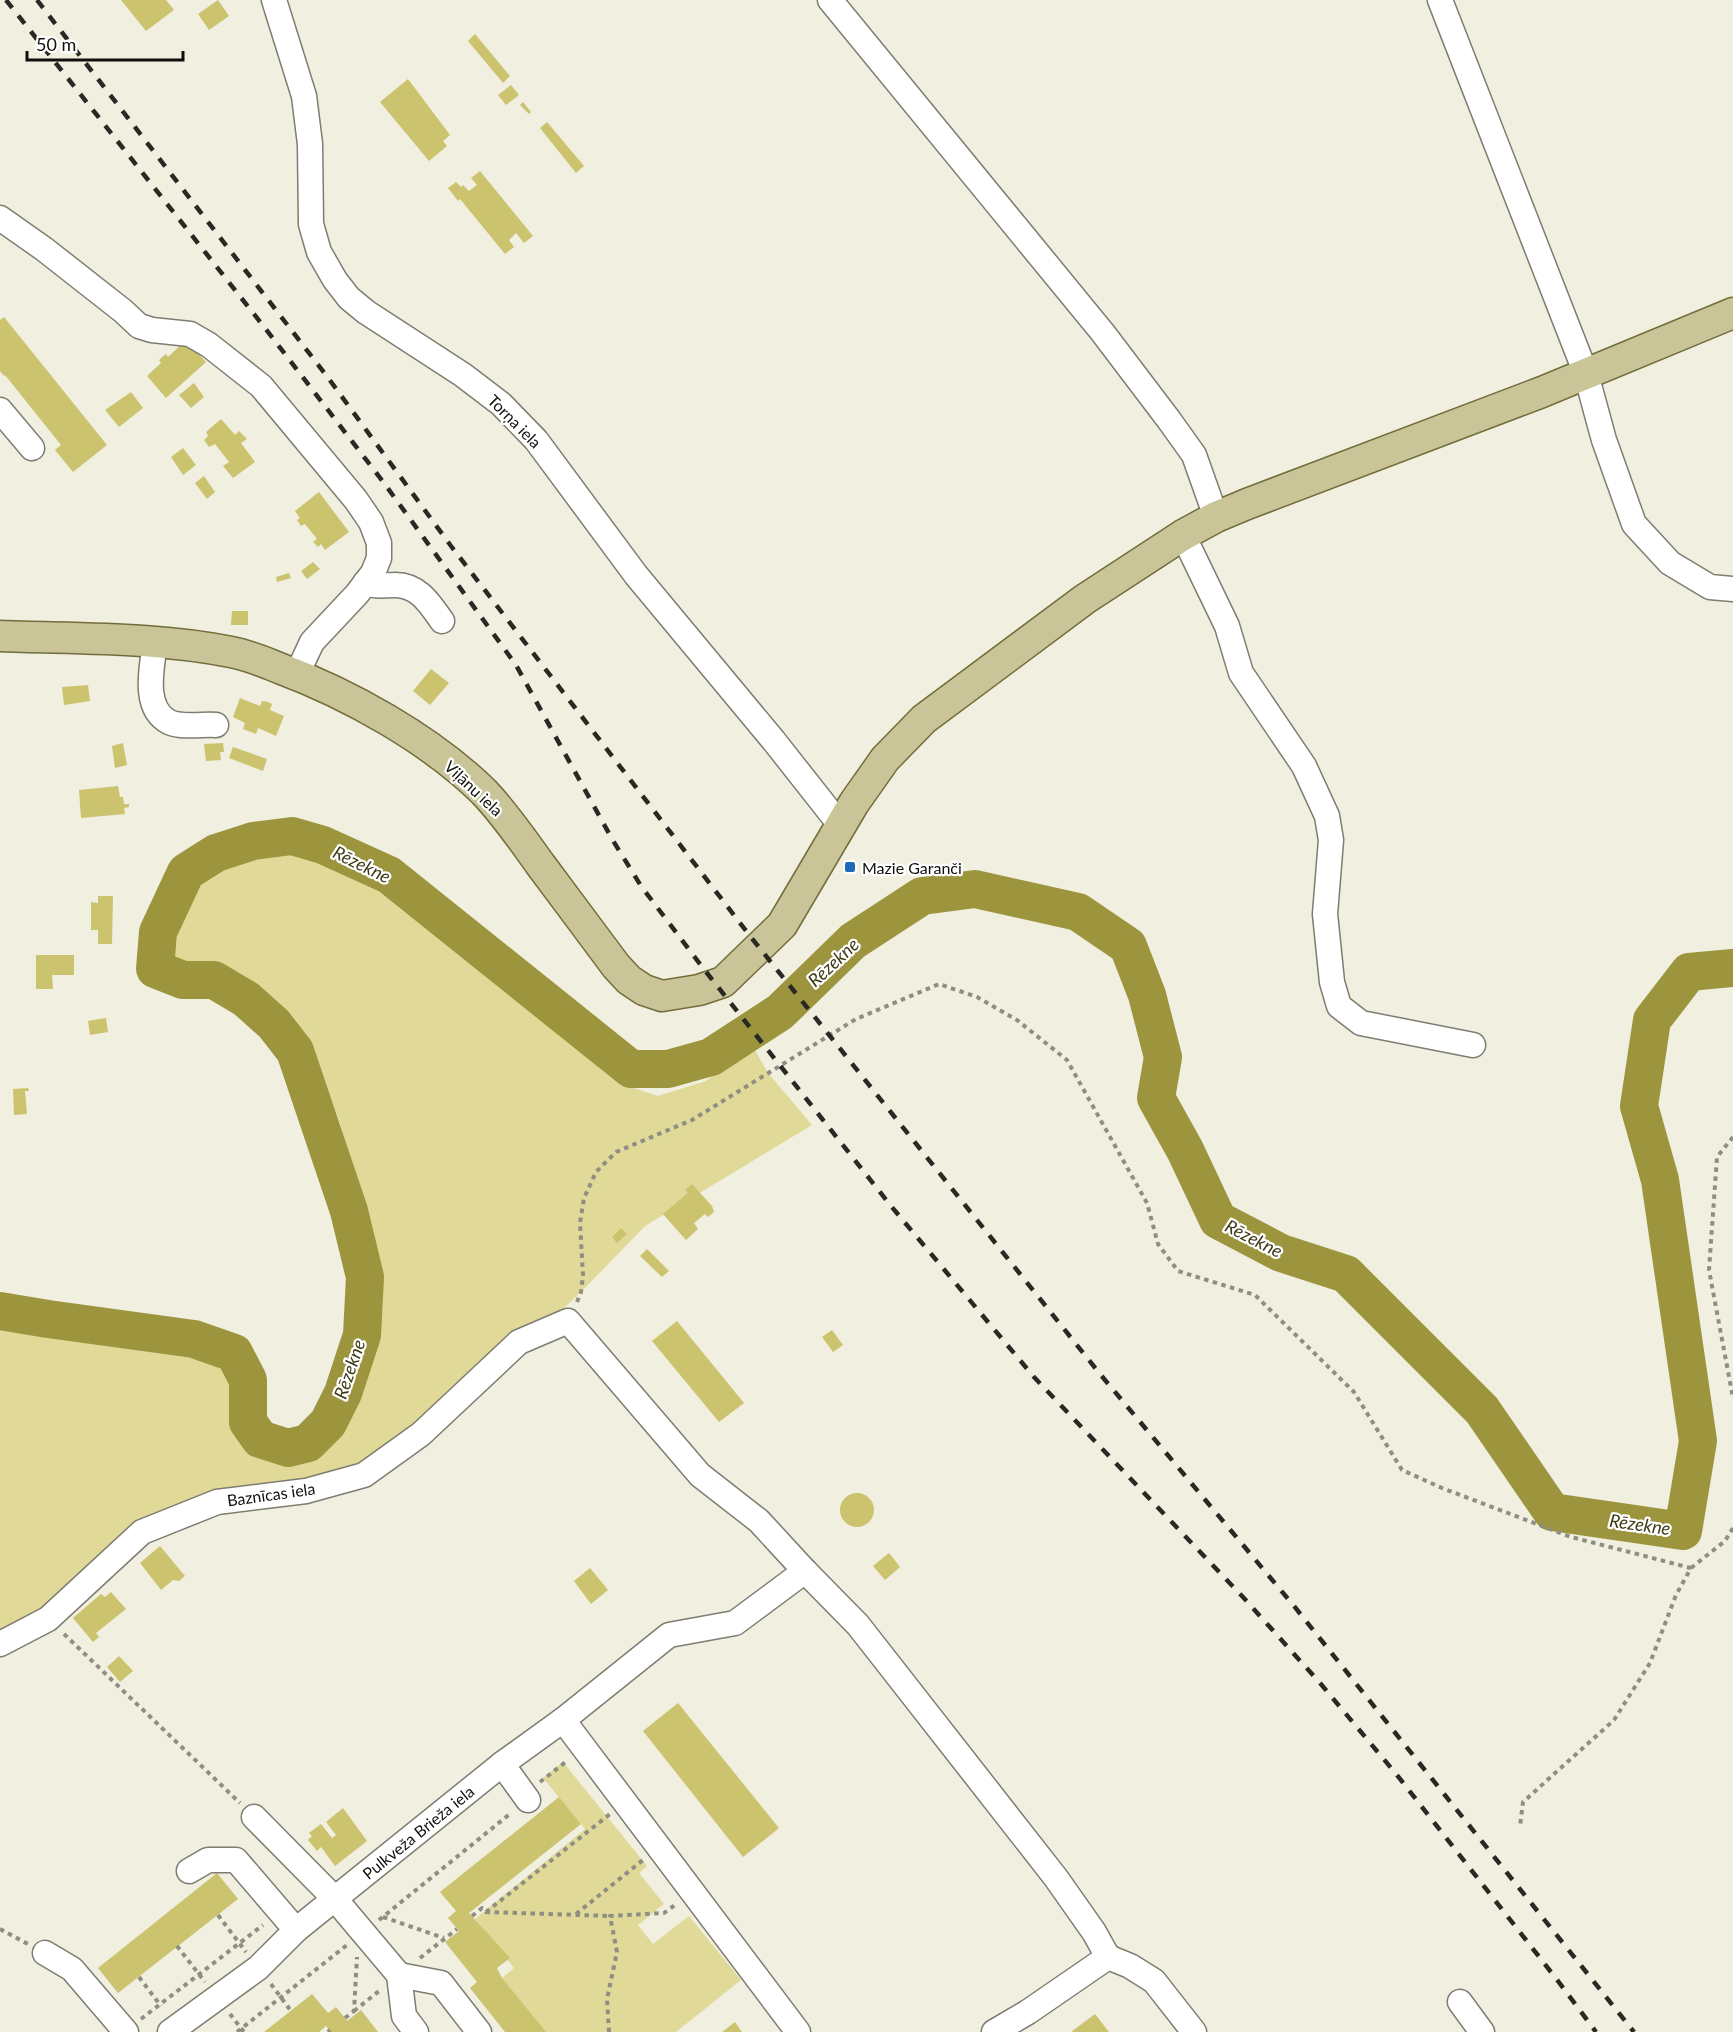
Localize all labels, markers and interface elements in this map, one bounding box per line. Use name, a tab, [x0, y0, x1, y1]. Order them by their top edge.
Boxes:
scale bar	[27, 24, 183, 62]
text: 50 m	[36, 33, 76, 55]
street label: Torņa iela	[484, 390, 546, 452]
street label: Viļānu iela	[441, 756, 507, 820]
water label: Rēzekne	[330, 841, 394, 887]
place label: Mazie Garanči	[862, 858, 962, 877]
marker: Mazie Garanči	[843, 860, 857, 874]
water label: Rēzekne	[803, 933, 863, 991]
water label: Rēzekne	[1222, 1214, 1286, 1262]
water label: Rēzekne	[329, 1336, 369, 1402]
street label: Baznīcas iela	[226, 1478, 316, 1510]
water label: Rēzekne	[1608, 1509, 1672, 1539]
street label: Pulkveža Brieža iela	[359, 1781, 477, 1883]

